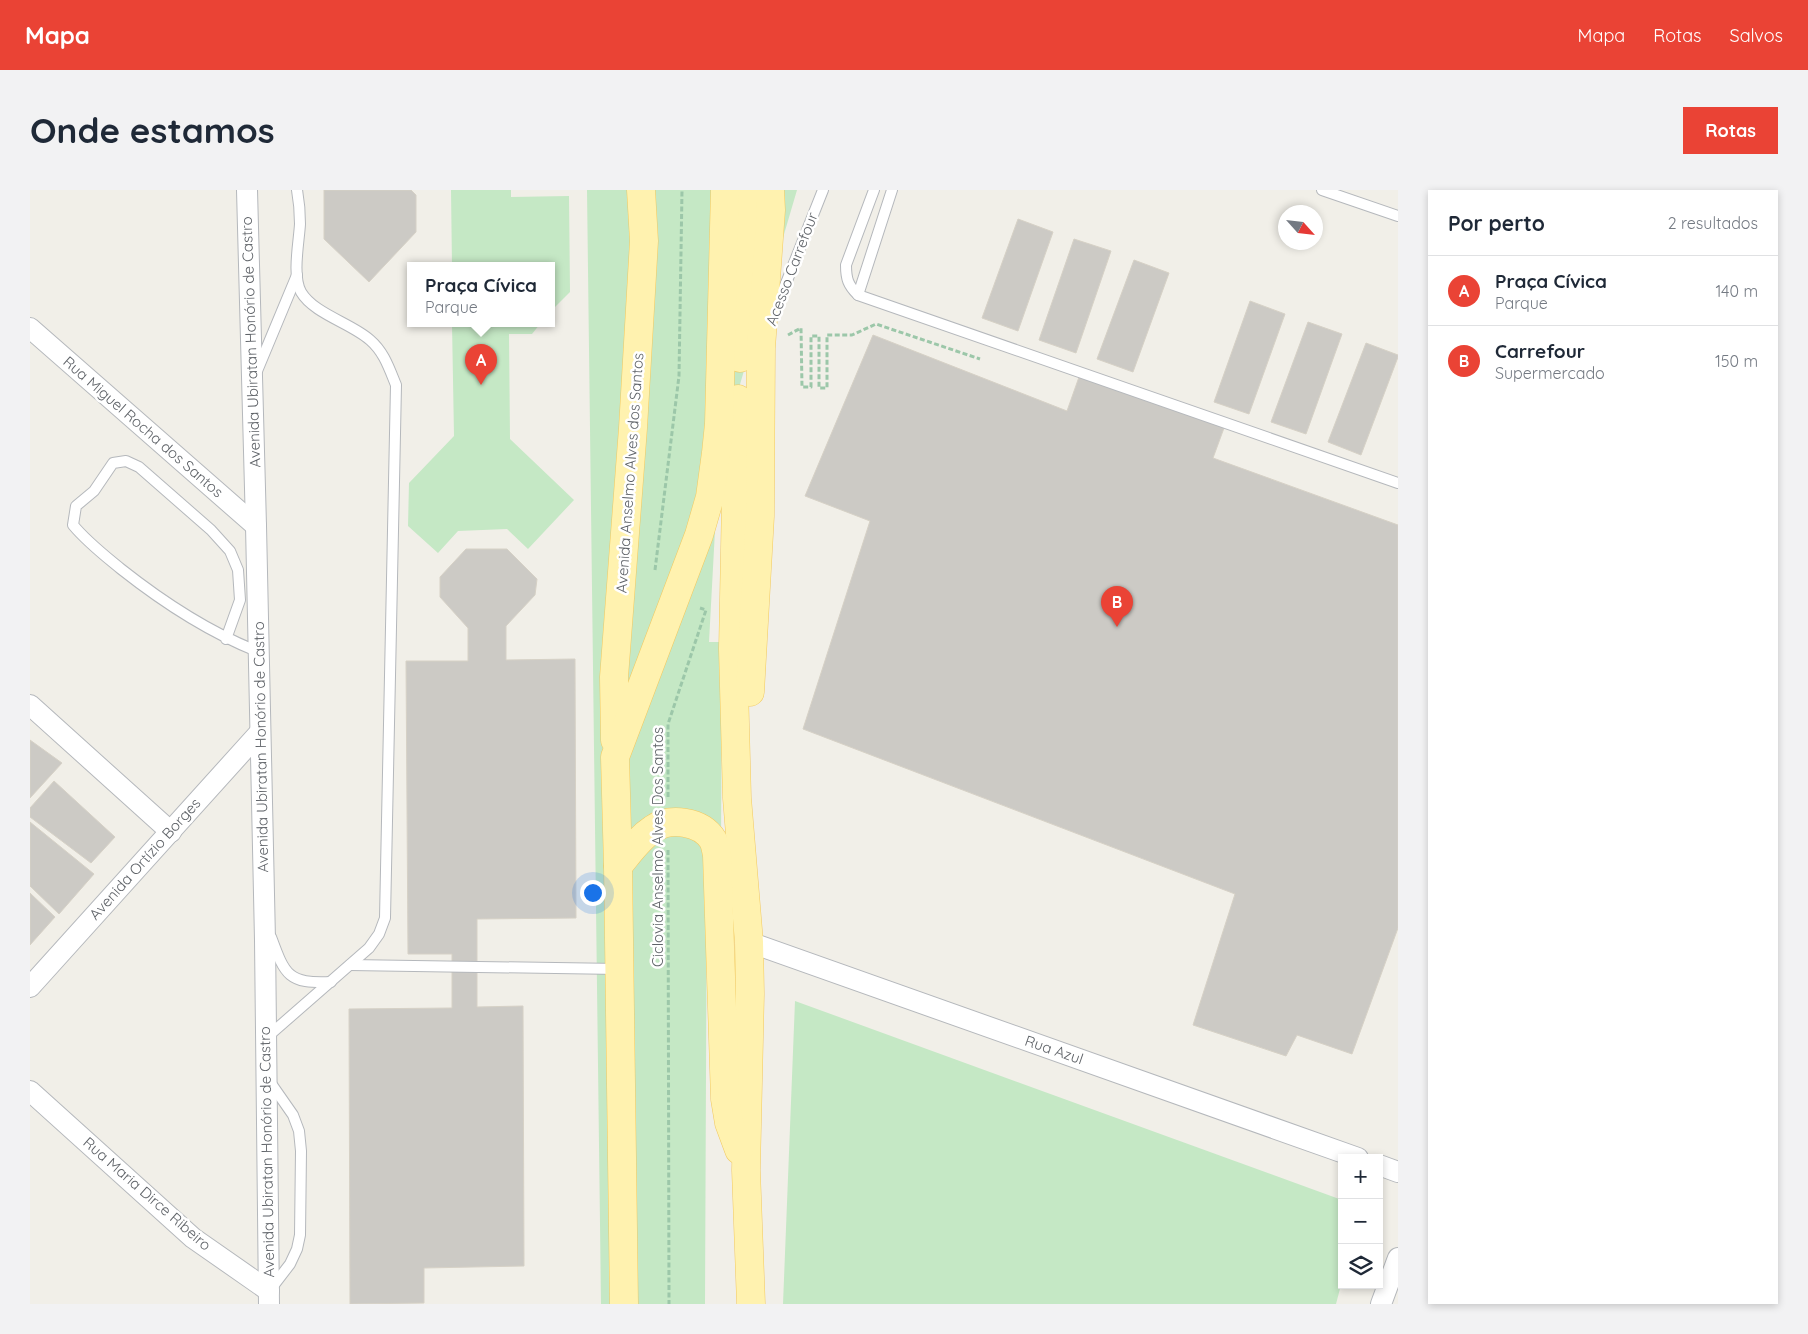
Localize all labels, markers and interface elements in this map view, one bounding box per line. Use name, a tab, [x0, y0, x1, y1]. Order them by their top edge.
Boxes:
text: Mapa	[25, 20, 90, 50]
text: Mapa	[1578, 24, 1625, 47]
text: Rotas	[1653, 24, 1702, 47]
text: Salvos	[1730, 24, 1783, 47]
button: Rotas	[1683, 107, 1778, 154]
text: Onde estamos	[30, 108, 275, 152]
north arrow	[1278, 205, 1323, 250]
street label: Acesso Carrefour	[761, 209, 822, 328]
text: Por perto	[1448, 210, 1545, 236]
text: 2 resultados	[1668, 213, 1758, 233]
street label: Avenida Ubiratan Honório de Castro	[237, 216, 264, 468]
popup	[407, 262, 555, 327]
text: Praça Cívica	[1495, 269, 1607, 293]
text: Praça Cívica	[425, 273, 537, 297]
text: A	[1459, 281, 1469, 301]
text: 140 m	[1715, 281, 1758, 301]
text: Parque	[1495, 293, 1548, 313]
text: Parque	[425, 297, 478, 317]
text: Carrefour	[1495, 339, 1585, 363]
pin: A	[465, 344, 497, 385]
text: B	[1459, 351, 1469, 371]
text: 150 m	[1715, 351, 1758, 371]
street label: Rua Miguel Rocha dos Santos	[59, 352, 227, 501]
street label: Avenida Anselmo Alves dos Santos	[612, 352, 647, 594]
text: Supermercado	[1495, 363, 1605, 383]
pin: B	[1101, 586, 1133, 627]
street label: Avenida Ubiratan Honório de Castro	[249, 621, 272, 873]
street label: Ciclovia Anselmo Alves Dos Santos	[648, 727, 667, 967]
street label: Avenida Ortízio Borges	[85, 794, 204, 924]
your location	[580, 880, 606, 906]
street label: Avenida Ubiratan Honório de Castro	[255, 1026, 278, 1278]
street label: Rua Azul	[1022, 1031, 1086, 1068]
street label: Rua Maria Dirce Ribeiro	[79, 1133, 215, 1254]
map controls	[1338, 1154, 1383, 1289]
button: +	[1338, 1154, 1383, 1199]
button: −	[1338, 1199, 1383, 1244]
button: layers	[1338, 1244, 1383, 1289]

